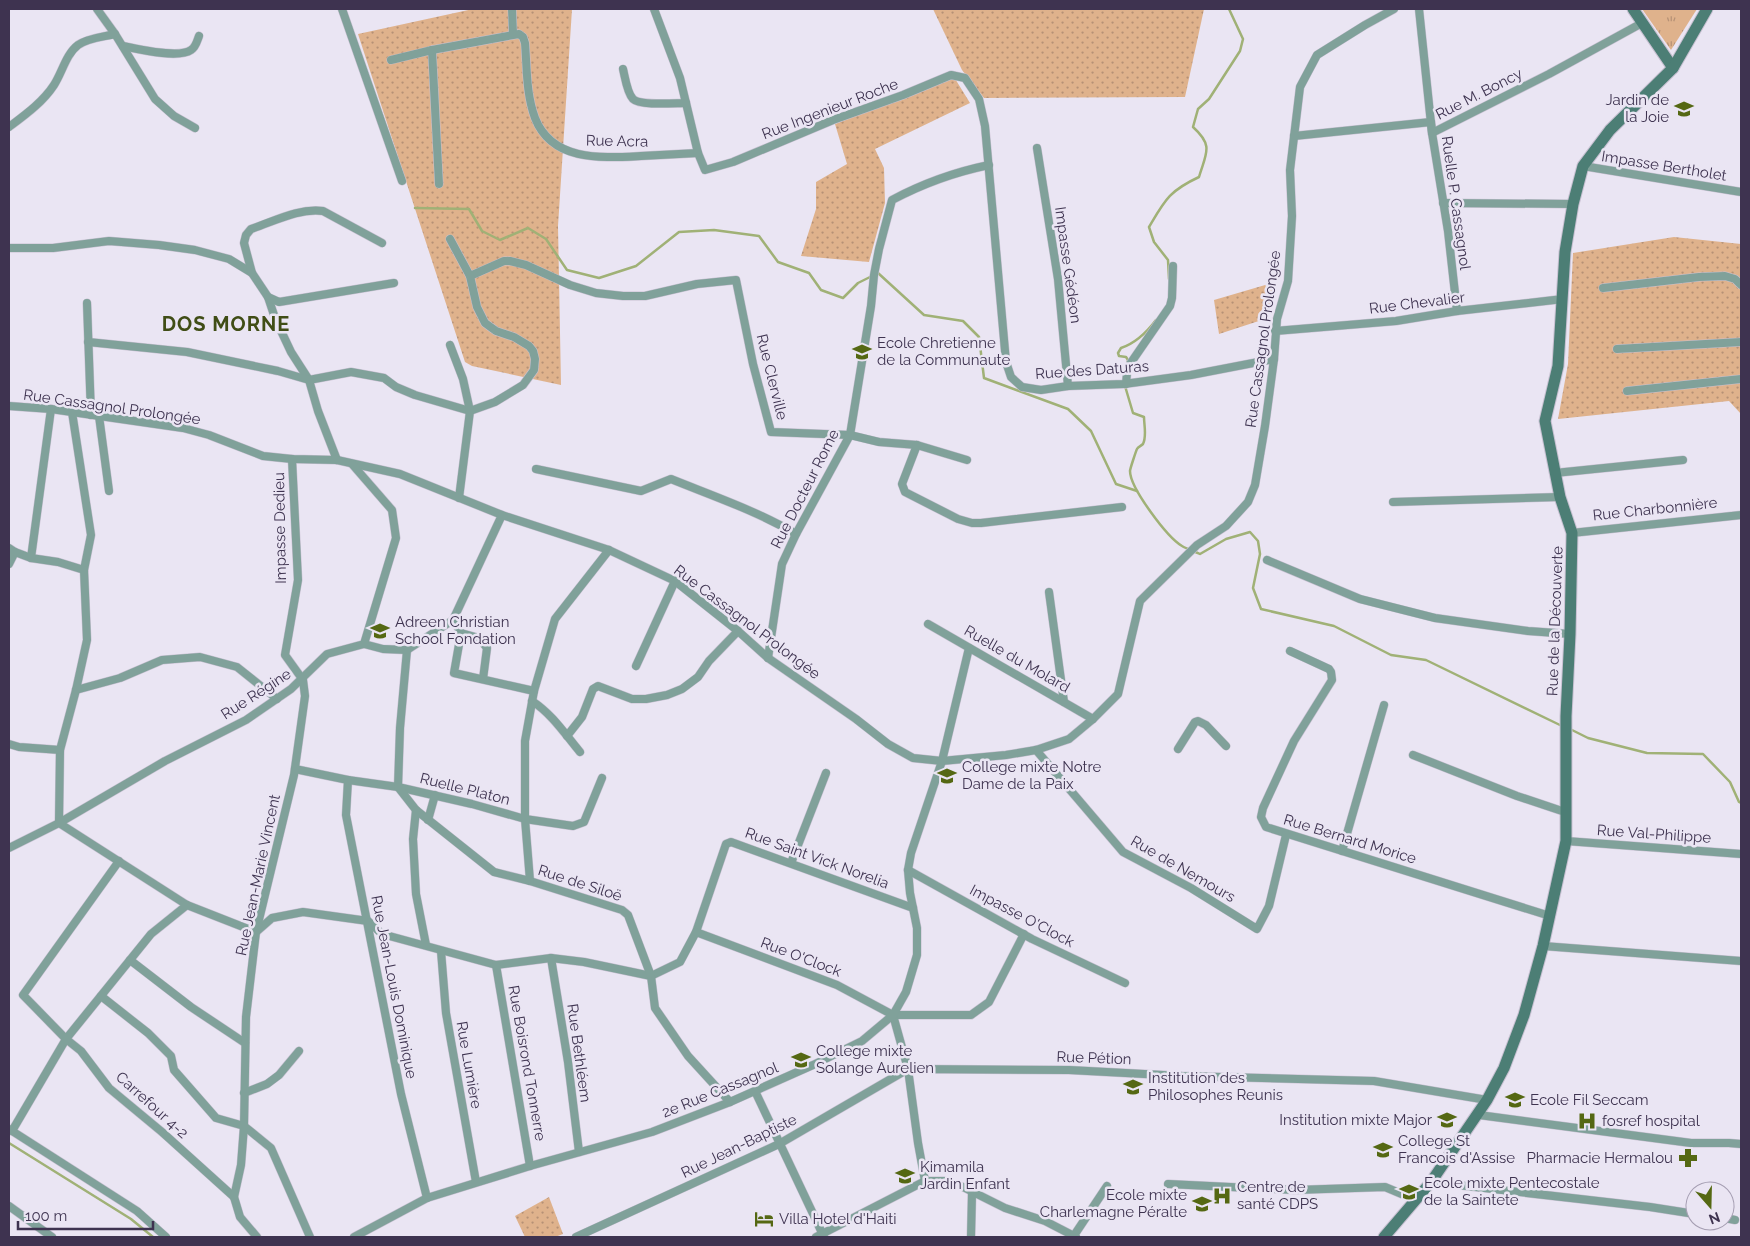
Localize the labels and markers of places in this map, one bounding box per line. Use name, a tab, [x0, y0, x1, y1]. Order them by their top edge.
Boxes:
place label: Jardin de la Joie	[1605, 91, 1669, 126]
school or university icon: Jardin de la Joie	[1673, 98, 1695, 120]
place label: Ecole Chretienne de la Communaute	[877, 334, 1010, 369]
school or university icon: Ecole Chretienne de la Communaute	[851, 341, 873, 363]
place label: Adreen Christian School Fondation	[395, 613, 516, 648]
school or university icon: Adreen Christian School Fondation	[369, 620, 391, 642]
place label: College mixte Notre Dame de la Paix	[962, 758, 1102, 793]
school or university icon: College mixte Notre Dame de la Paix	[936, 765, 958, 787]
place label: College mixte Solange Aurelien	[816, 1042, 934, 1077]
school or university icon: College mixte Solange Aurelien	[790, 1049, 812, 1071]
place label: Institution des Philosophes Reunis	[1148, 1069, 1283, 1104]
school or university icon: Institution des Philosophes Reunis	[1122, 1076, 1144, 1098]
school or university icon: Ecole Fil Seccam	[1504, 1089, 1526, 1111]
place label: Ecole Fil Seccam	[1530, 1091, 1649, 1109]
school or university icon: Institution mixte Major	[1436, 1109, 1458, 1131]
hospital icon: fosref hospital	[1576, 1110, 1598, 1132]
place label: Institution mixte Major	[1279, 1111, 1433, 1129]
place label: fosref hospital	[1602, 1112, 1701, 1130]
place label: College St Francois d'Assise	[1398, 1132, 1515, 1167]
school or university icon: College St Francois d'Assise	[1372, 1139, 1394, 1161]
pharmacy icon: Pharmacie Hermalou	[1677, 1147, 1699, 1169]
place label: Pharmacie Hermalou	[1527, 1149, 1673, 1167]
place label: Kimamila Jardin Enfant	[920, 1158, 1010, 1193]
school or university icon: Kimamila Jardin Enfant	[894, 1165, 916, 1187]
place label: Ecole mixte Pentecostale de la Saintete	[1424, 1174, 1600, 1209]
place label: Centre de santé CDPS	[1237, 1178, 1318, 1213]
school or university icon: Ecole mixte Pentecostale de la Saintete	[1398, 1181, 1420, 1203]
hospital icon: Centre de santé CDPS	[1211, 1185, 1233, 1207]
place label: Ecole mixte Charlemagne Péralte	[1040, 1186, 1187, 1221]
school or university icon: Ecole mixte Charlemagne Péralte	[1191, 1193, 1213, 1215]
hotel icon: Villa Hotel d'Haiti	[753, 1208, 775, 1230]
place label: Villa Hotel d'Haiti	[779, 1210, 897, 1228]

